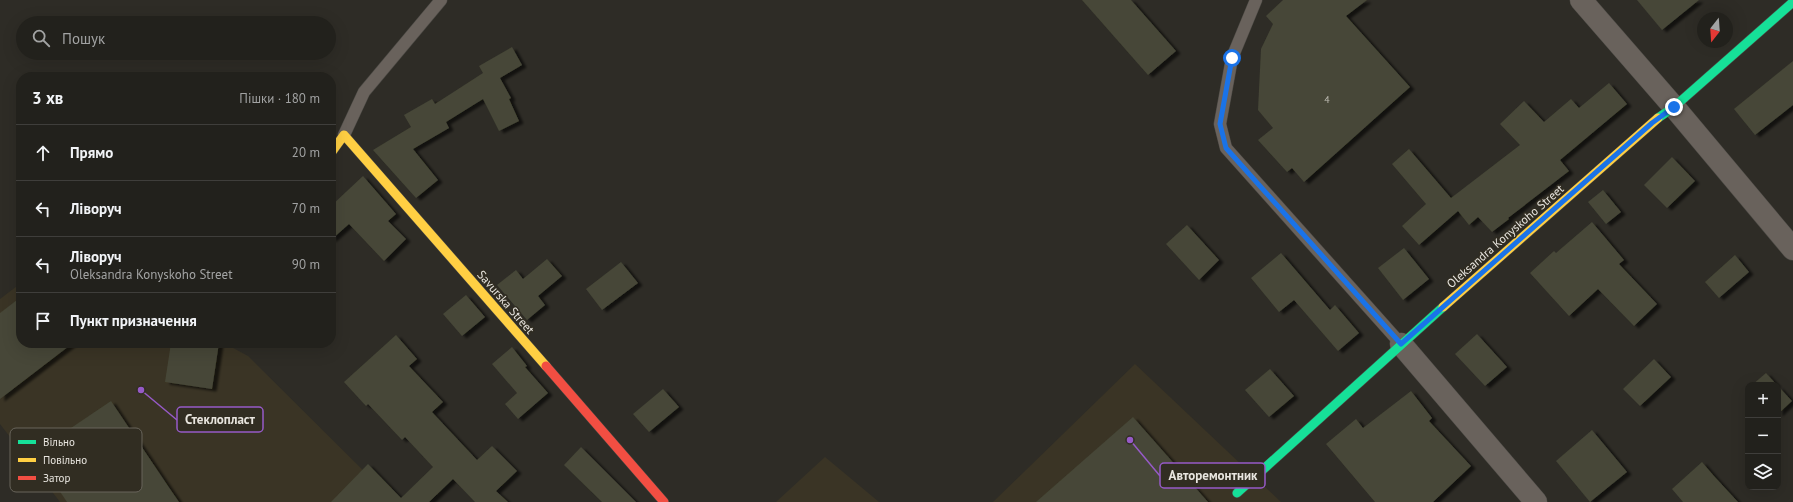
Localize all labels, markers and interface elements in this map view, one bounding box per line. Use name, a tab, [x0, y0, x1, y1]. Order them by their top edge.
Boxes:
north arrow	[1697, 12, 1733, 48]
search box	[16, 16, 336, 60]
icon: search	[30, 27, 52, 49]
text: Пошук	[62, 29, 105, 48]
route start	[1223, 49, 1241, 67]
text: 3 хв	[32, 87, 63, 109]
text: Пішки · 180 m	[239, 90, 320, 107]
house number: 4	[1324, 93, 1330, 106]
route end	[1665, 98, 1683, 116]
icon: ahead	[32, 142, 54, 164]
text: Прямо	[70, 143, 113, 162]
text: 20 m	[292, 144, 320, 161]
street label: Oleksandra Konyskoho Street	[1443, 181, 1567, 291]
icon: left	[32, 198, 54, 220]
text: Ліворуч	[70, 199, 122, 218]
text: 70 m	[292, 200, 320, 217]
text: Ліворуч	[70, 247, 122, 266]
icon: left	[32, 254, 54, 276]
text: 90 m	[292, 256, 320, 273]
text: Oleksandra Konyskoho Street	[70, 266, 233, 283]
street label: Savurska Street	[474, 267, 538, 337]
icon: arrive	[32, 310, 54, 332]
text: Пункт призначення	[70, 311, 197, 330]
map controls	[1745, 382, 1781, 490]
button: +	[1745, 382, 1781, 418]
callout: Стеклопласт	[177, 407, 263, 432]
text: Стеклопласт	[185, 411, 255, 428]
button: −	[1745, 418, 1781, 454]
legend	[10, 428, 142, 492]
text: Вільно	[43, 435, 75, 449]
text: Повільно	[43, 453, 87, 467]
button: layers	[1745, 454, 1781, 490]
callout: Авторемонтник	[1160, 463, 1265, 488]
text: Авторемонтник	[1169, 467, 1258, 484]
text: Затор	[43, 471, 71, 485]

